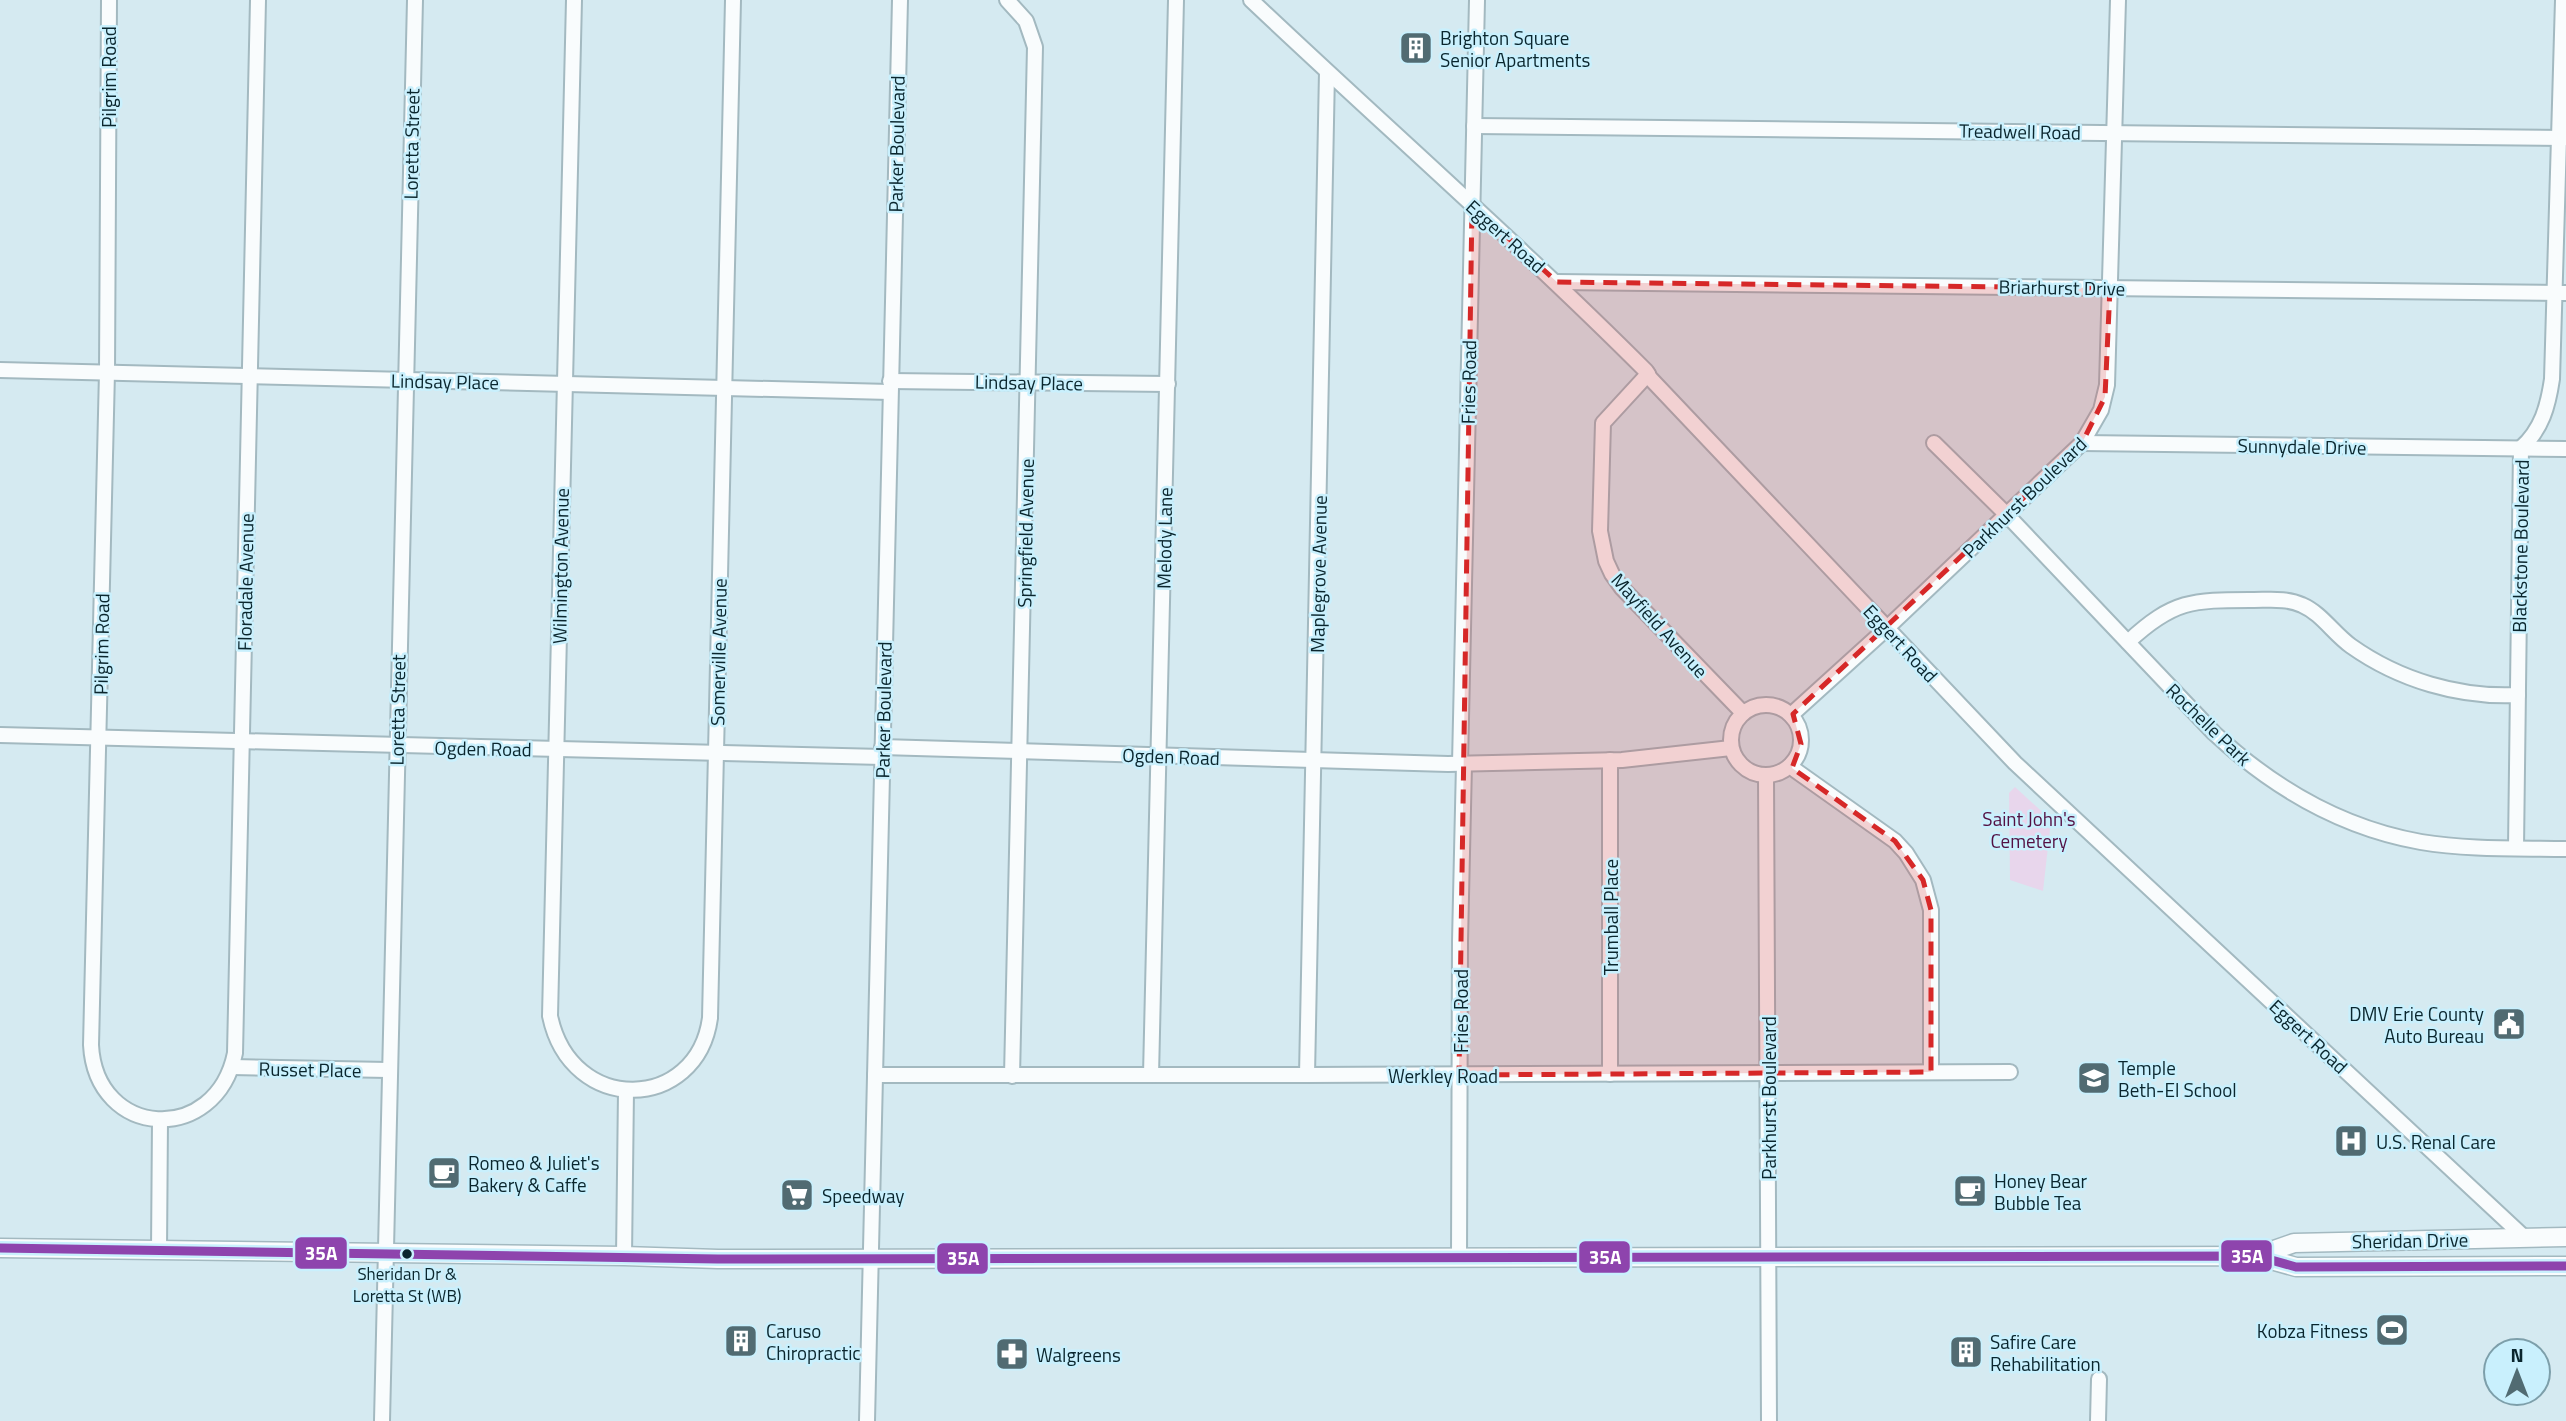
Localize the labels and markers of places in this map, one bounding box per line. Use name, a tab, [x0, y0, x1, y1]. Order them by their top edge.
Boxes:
place label: Brighton Square Senior Apartments	[1440, 23, 1590, 74]
building icon: Brighton Square Senior Apartments	[1397, 29, 1435, 67]
place label: DMV Erie County Auto Bureau	[2349, 999, 2484, 1050]
public building icon: DMV Erie County Auto Bureau	[2490, 1005, 2528, 1043]
place label: Temple Beth-El School	[2118, 1053, 2237, 1104]
school or university icon: Temple Beth-El School	[2075, 1059, 2113, 1097]
hospital icon: U.S. Renal Care	[2332, 1122, 2370, 1160]
place label: U.S. Renal Care	[2376, 1127, 2496, 1156]
place label: Romeo & Juliet's Bakery & Caffe	[468, 1148, 600, 1199]
cafe icon: Romeo & Juliet's Bakery & Caffe	[425, 1154, 463, 1192]
place label: Honey Bear Bubble Tea	[1994, 1166, 2088, 1217]
cafe icon: Honey Bear Bubble Tea	[1951, 1172, 1989, 1210]
supermarket icon: Speedway	[778, 1176, 816, 1214]
place label: Speedway	[822, 1181, 905, 1210]
marker: Sheridan Dr & Loretta St (WB)	[400, 1247, 414, 1261]
place label: Sheridan Dr & Loretta St (WB)	[353, 1261, 461, 1309]
sports icon: Kobza Fitness	[2373, 1311, 2411, 1349]
place label: Caruso Chiropractic	[766, 1316, 861, 1367]
place label: Kobza Fitness	[2257, 1316, 2368, 1345]
building icon: Caruso Chiropractic	[722, 1322, 760, 1360]
place label: Safire Care Rehabilitation	[1990, 1327, 2101, 1378]
building icon: Safire Care Rehabilitation	[1947, 1333, 1985, 1371]
pharmacy icon: Walgreens	[993, 1335, 1031, 1373]
place label: Walgreens	[1036, 1340, 1121, 1369]

